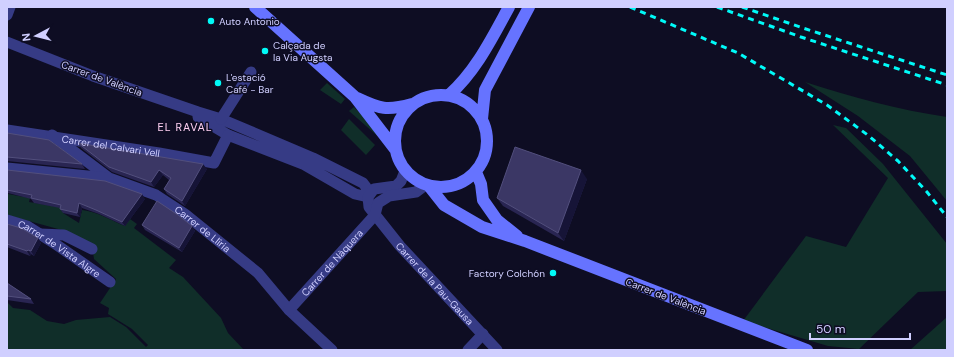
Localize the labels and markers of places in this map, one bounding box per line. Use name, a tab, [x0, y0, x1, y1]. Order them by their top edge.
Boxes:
place label: Auto Antonio	[219, 15, 280, 28]
marker: Auto Antonio	[206, 16, 216, 26]
place label: Calçada de la Via Augsta	[273, 39, 333, 64]
marker: Calçada de la Via Augsta	[260, 46, 270, 56]
place label: L'estació Café - Bar	[226, 71, 274, 96]
marker: L'estació Café - Bar	[213, 78, 223, 88]
place label: Factory Colchón	[469, 267, 545, 280]
marker: Factory Colchón	[548, 268, 558, 278]

